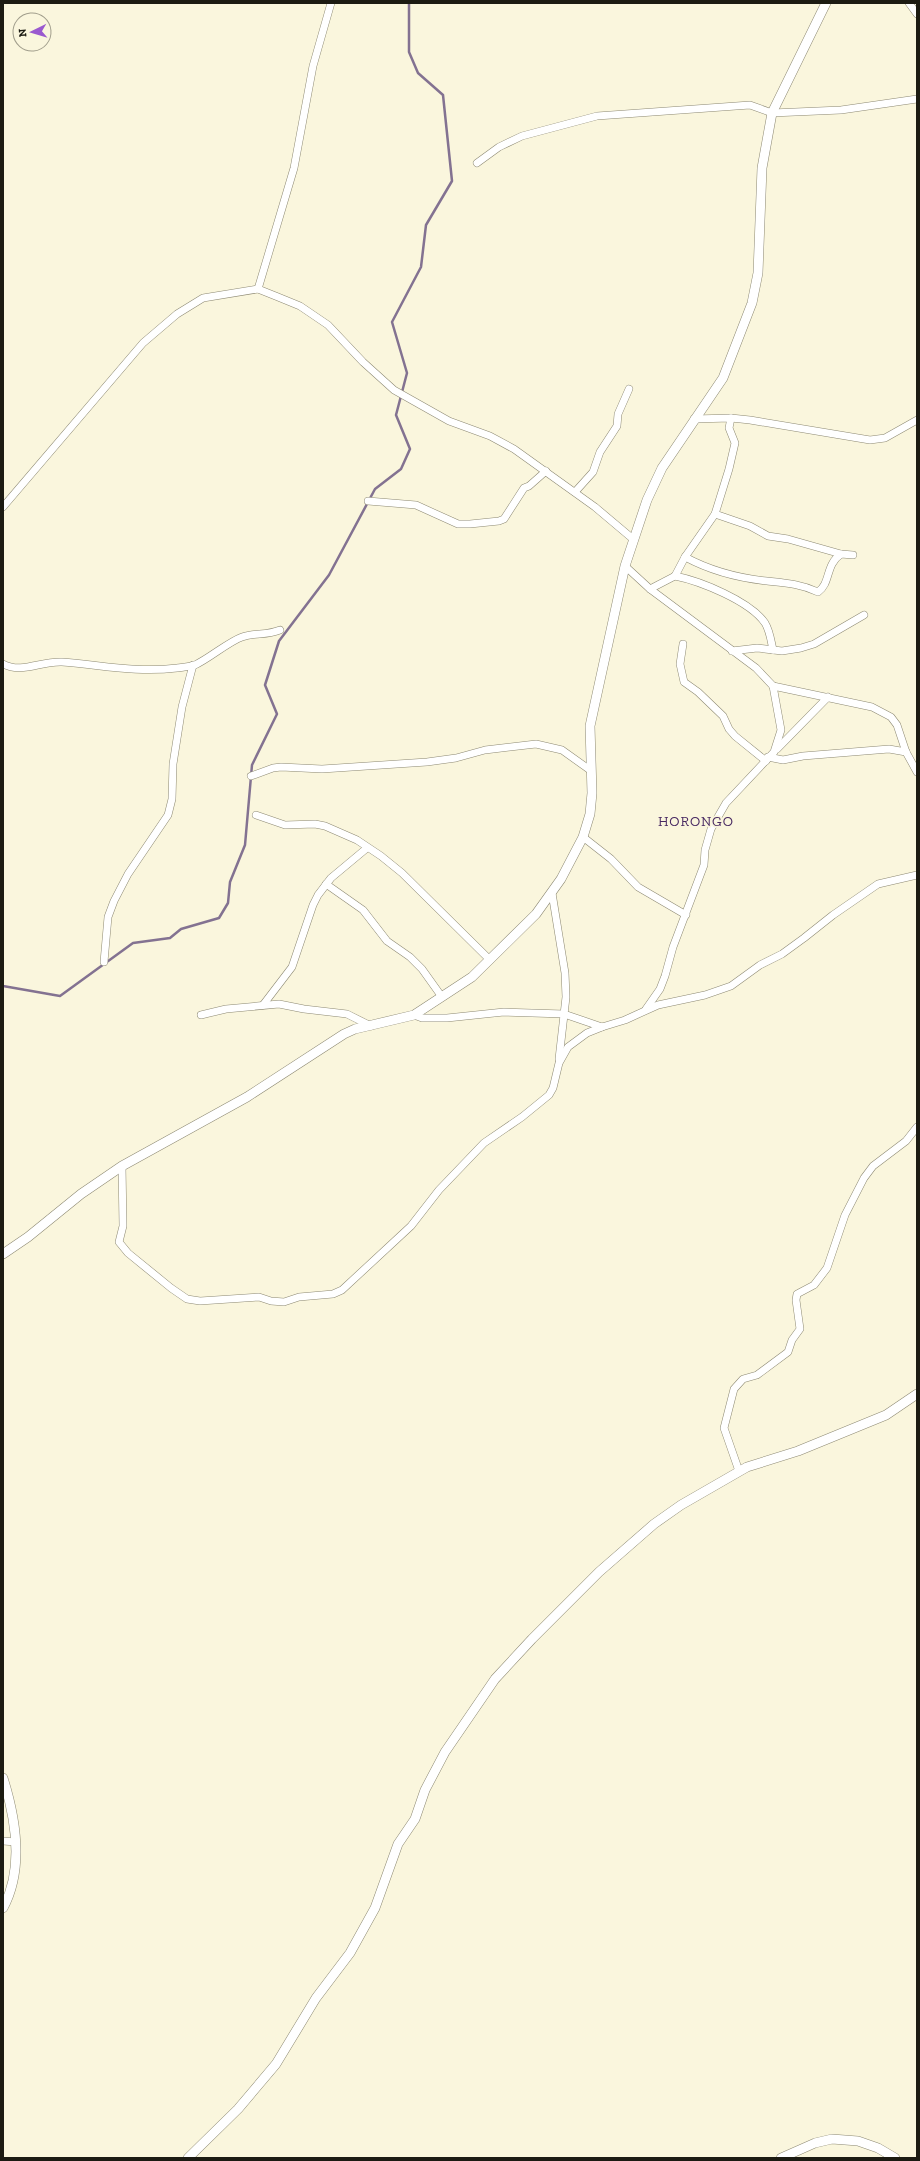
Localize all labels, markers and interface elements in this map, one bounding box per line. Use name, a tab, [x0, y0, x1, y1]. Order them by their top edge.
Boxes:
north arrow	[12, 12, 52, 52]
text: N	[16, 27, 29, 38]
district label: HORONGO	[658, 813, 734, 830]

